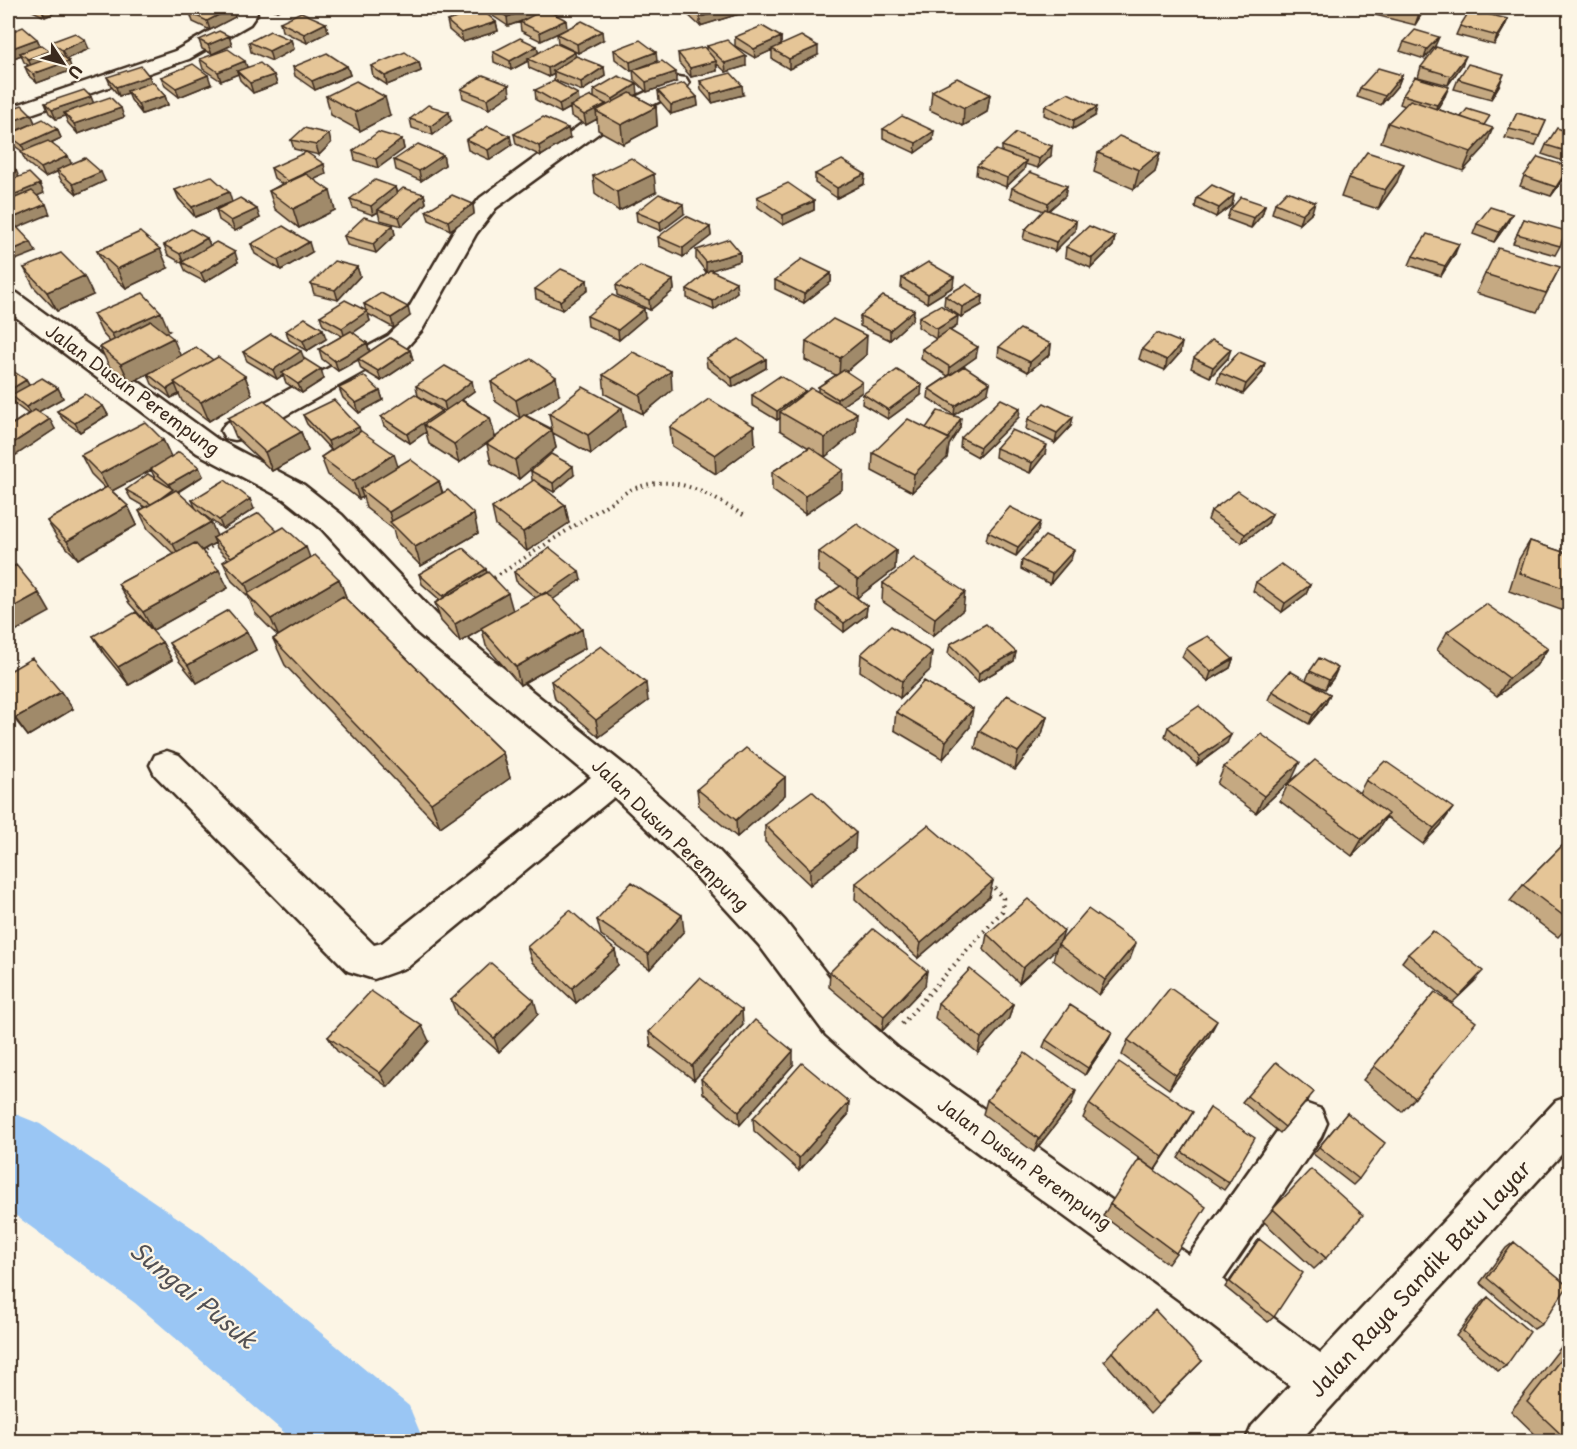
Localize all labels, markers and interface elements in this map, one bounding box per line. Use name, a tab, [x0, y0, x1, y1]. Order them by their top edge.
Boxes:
north arrow	[33, 33, 93, 93]
text: U	[63, 60, 89, 84]
street label: Jalan Dusun Perempung	[40, 317, 226, 461]
street label: Jalan Dusun Perempung	[586, 752, 756, 916]
street label: Jalan Dusun Perempung	[932, 1091, 1118, 1235]
street label: Jalan Raya Sandik Batu Layar	[1300, 1152, 1538, 1404]
water label: Sungai Pusuk	[123, 1231, 266, 1357]

